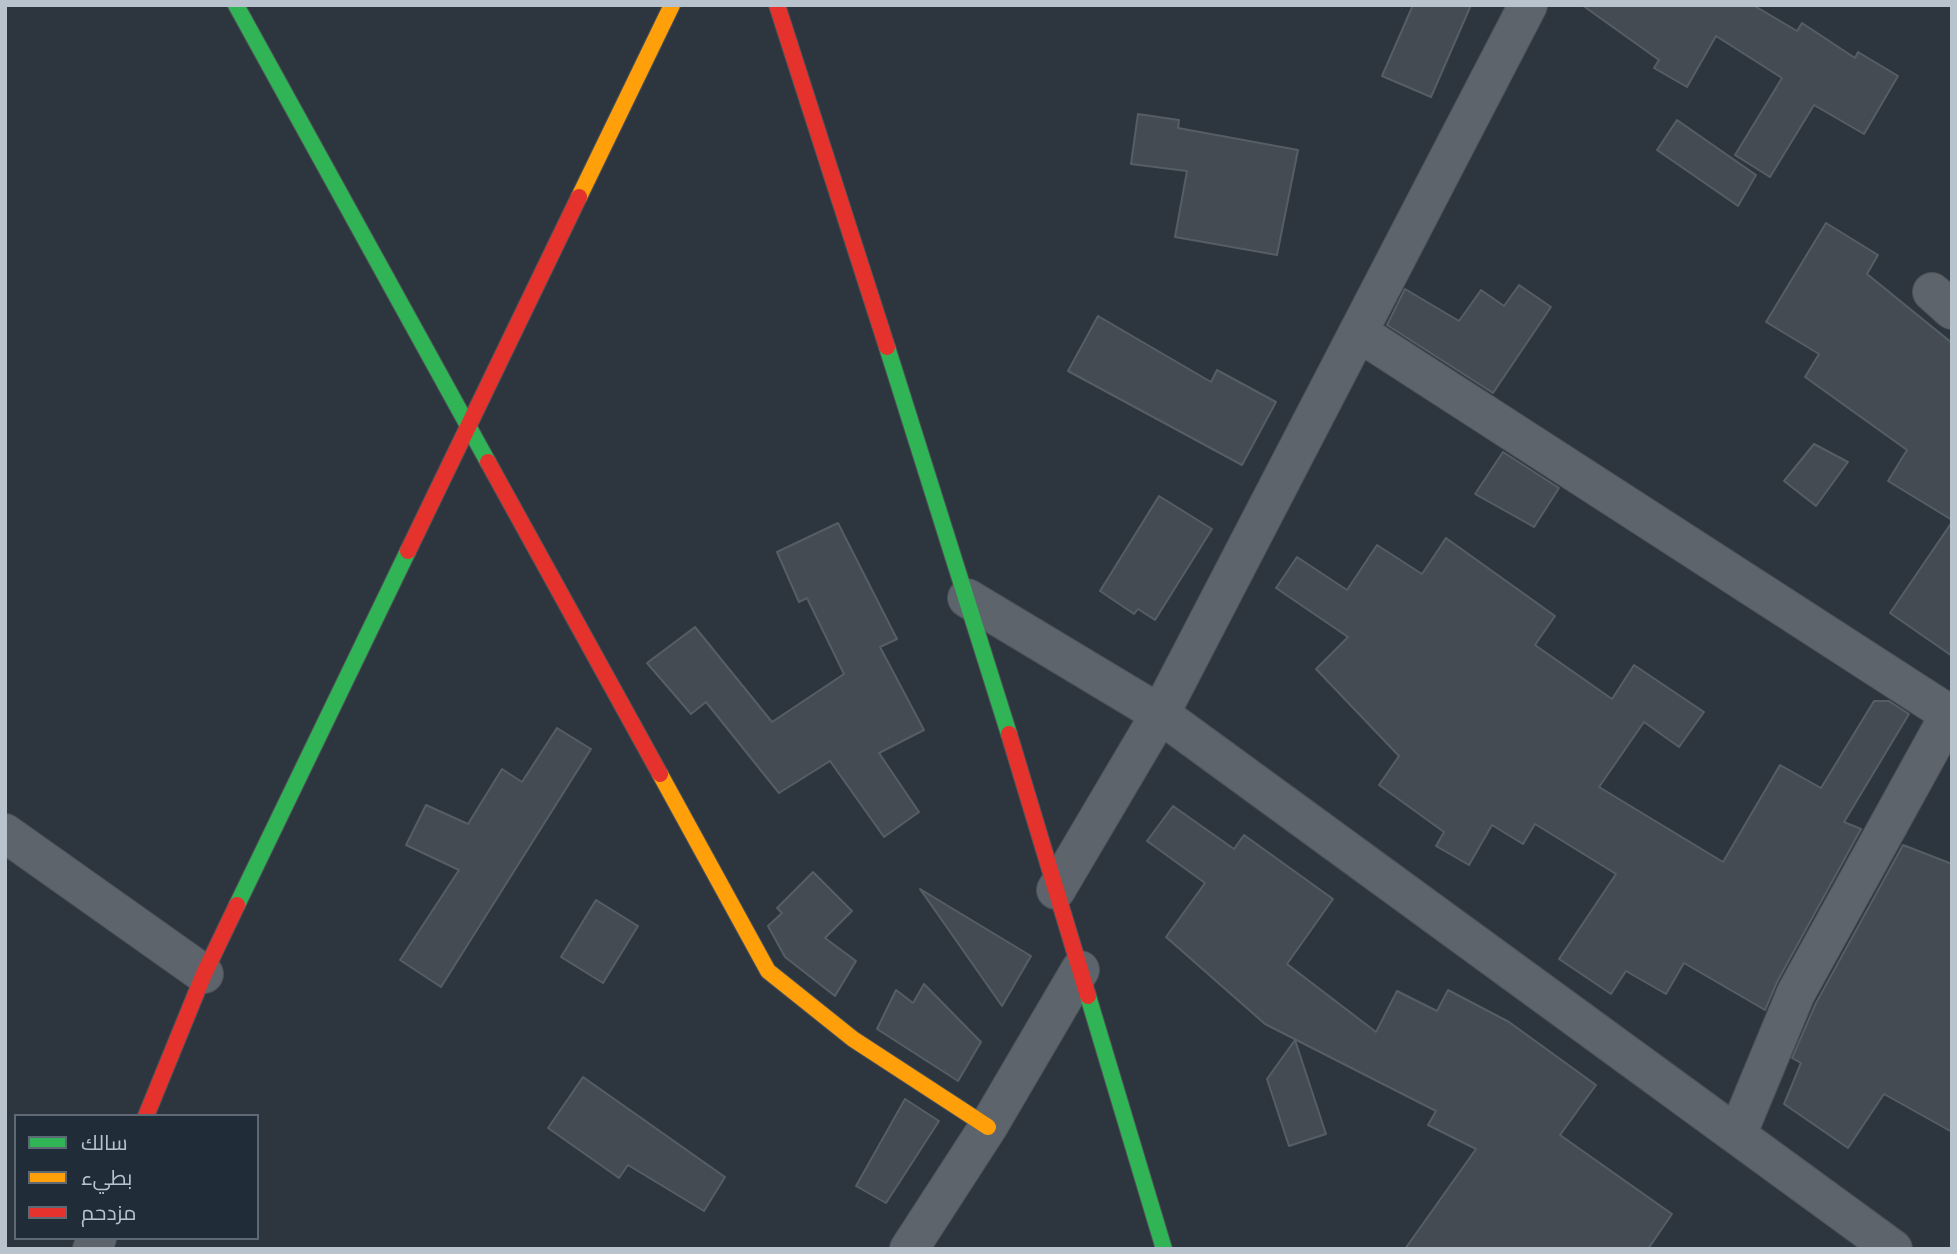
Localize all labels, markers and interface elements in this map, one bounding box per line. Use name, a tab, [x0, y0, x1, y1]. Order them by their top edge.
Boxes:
legend	[14, 1114, 259, 1240]
text: سالك	[81, 1128, 128, 1156]
text: بطيء	[81, 1163, 132, 1191]
text: مزدحم	[81, 1198, 136, 1226]

